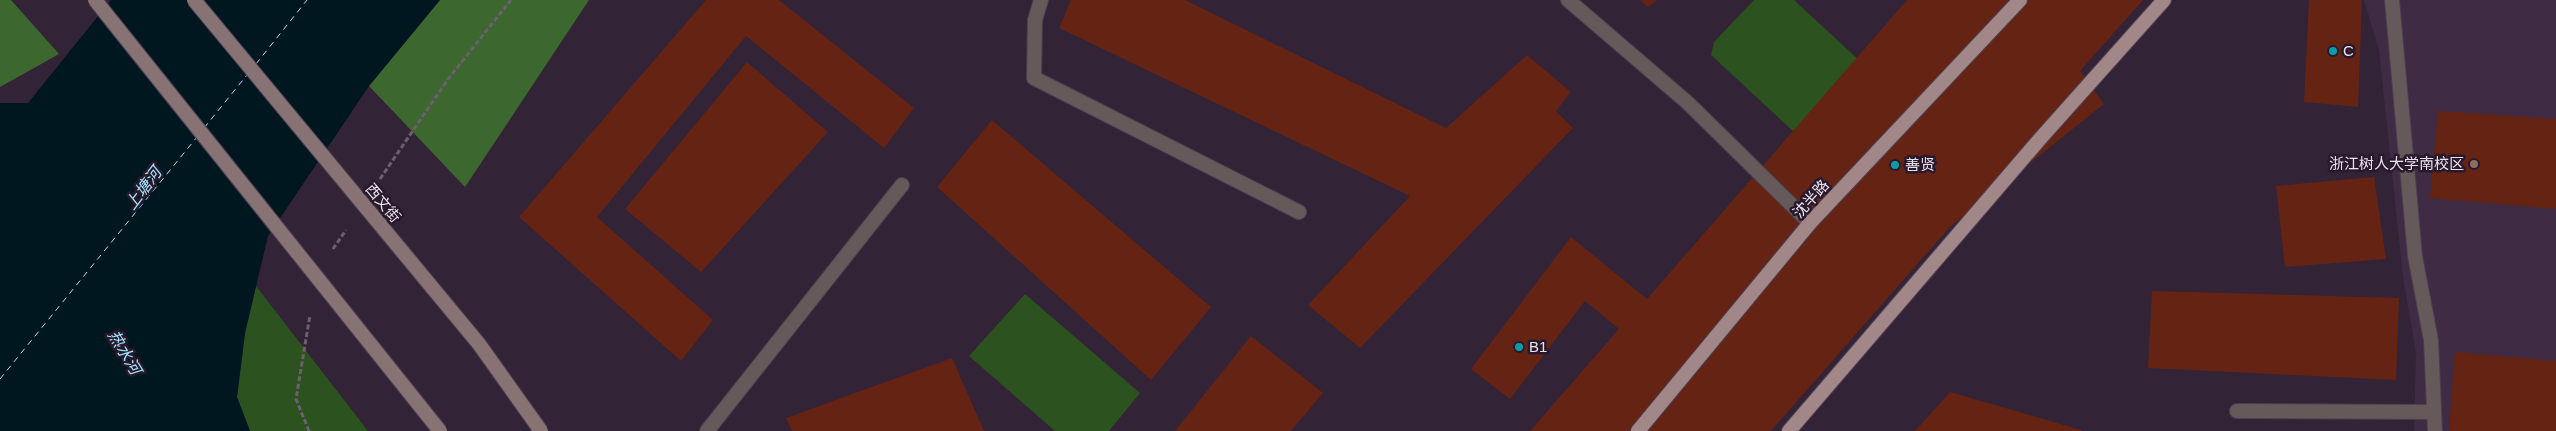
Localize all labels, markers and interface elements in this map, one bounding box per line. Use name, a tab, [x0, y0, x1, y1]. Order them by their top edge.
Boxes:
place label: C	[2343, 42, 2354, 59]
marker: C	[2327, 45, 2339, 57]
place label: 浙江树人大学南校区	[2329, 155, 2464, 172]
place label: 善贤	[1905, 156, 1935, 173]
marker: 浙江树人大学南校区	[2468, 158, 2480, 170]
marker: 善贤	[1889, 159, 1901, 171]
water label: 上塘河	[122, 162, 166, 213]
street label: 沈半路	[1789, 176, 1832, 221]
street label: 西文街	[362, 180, 404, 225]
water label: 热水河	[105, 327, 146, 380]
place label: B1	[1529, 338, 1547, 355]
marker: B1	[1513, 341, 1525, 353]

